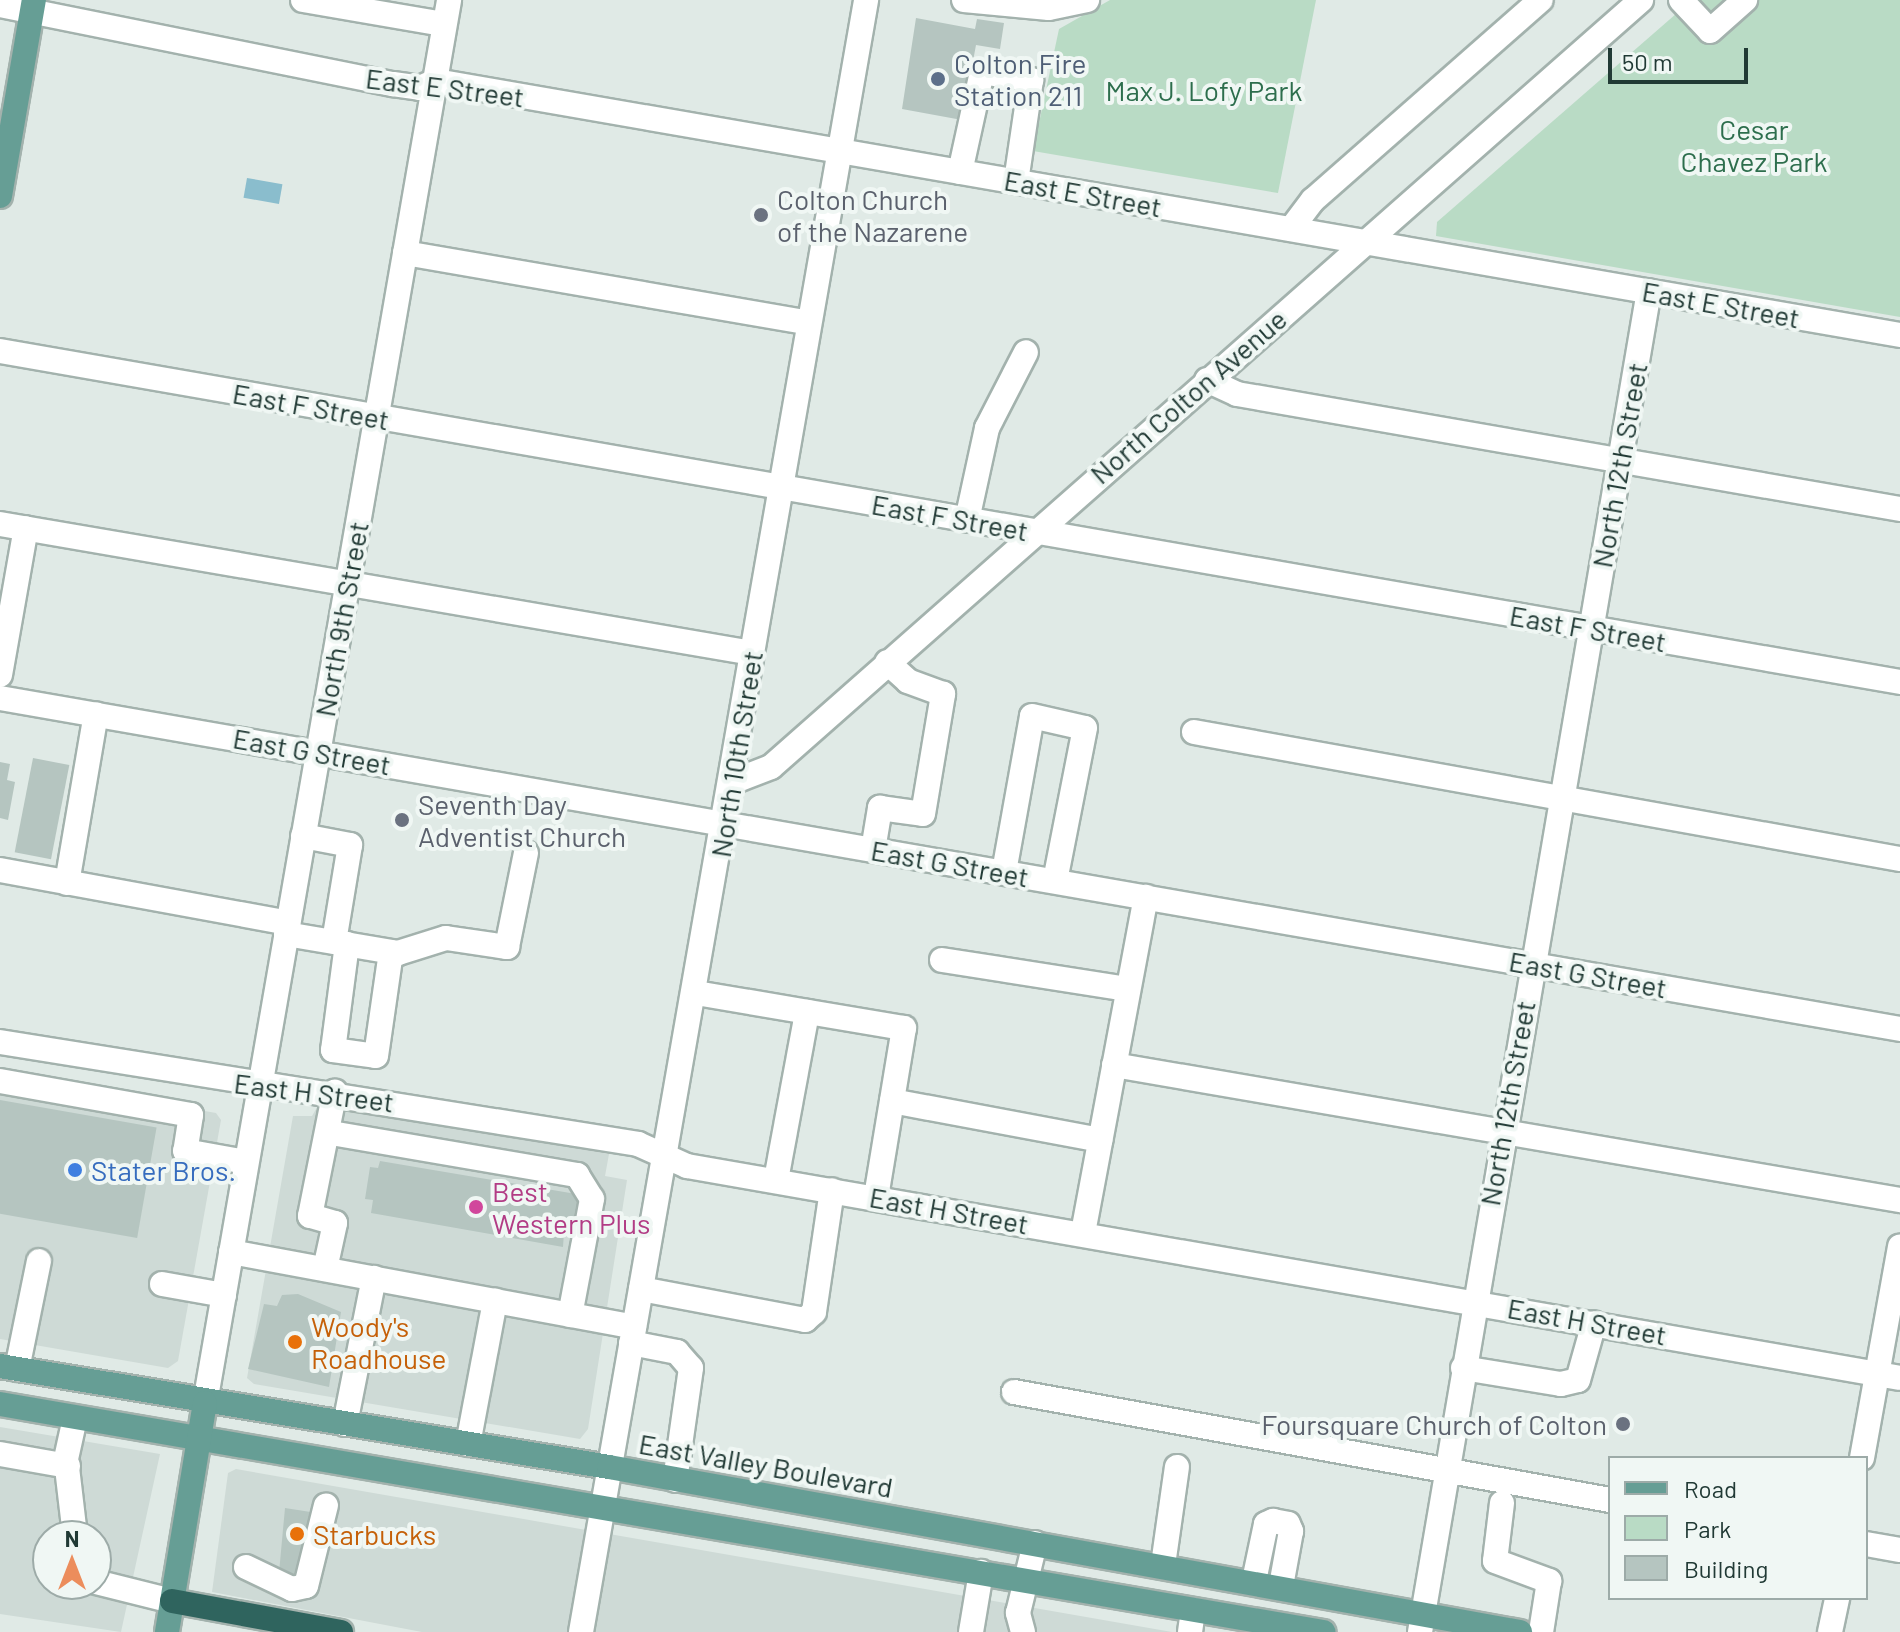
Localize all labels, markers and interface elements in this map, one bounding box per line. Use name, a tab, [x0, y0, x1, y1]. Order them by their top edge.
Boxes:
scale bar	[1612, 32, 1752, 82]
place label: Colton Fire Station 211	[954, 46, 1086, 112]
text: 50 m	[1622, 47, 1673, 76]
street label: East E Street	[364, 61, 526, 113]
marker: Colton Fire Station 211	[929, 70, 947, 88]
park label: Max J. Lofy Park	[1106, 73, 1302, 107]
park label: Cesar Chavez Park	[1680, 112, 1828, 178]
street label: East E Street	[1002, 163, 1164, 223]
place label: Colton Church of the Nazarene	[777, 182, 968, 248]
marker: Colton Church of the Nazarene	[752, 206, 770, 224]
street label: East E Street	[1640, 274, 1802, 334]
street label: North Colton Avenue	[1083, 302, 1293, 490]
street label: North 12th Street	[1584, 360, 1654, 570]
street label: East F Street	[230, 376, 392, 436]
street label: East F Street	[869, 487, 1031, 547]
street label: North 9th Street	[307, 519, 375, 719]
street label: East F Street	[1507, 598, 1669, 658]
street label: North 10th Street	[703, 648, 769, 860]
street label: East G Street	[230, 721, 394, 781]
place label: Seventh Day Adventist Church	[418, 787, 626, 853]
marker: Seventh Day Adventist Church	[393, 811, 411, 829]
street label: East G Street	[868, 833, 1032, 893]
street label: East G Street	[1506, 944, 1670, 1004]
street label: North 12th Street	[1472, 998, 1542, 1208]
street label: East H Street	[232, 1066, 396, 1118]
place label: Stater Bros.	[91, 1153, 236, 1187]
marker: Stater Bros.	[66, 1161, 84, 1179]
place label: Best Western Plus	[492, 1174, 650, 1240]
street label: East H Street	[867, 1179, 1031, 1241]
marker: Best Western Plus	[467, 1198, 485, 1216]
street label: East H Street	[1505, 1290, 1669, 1352]
place label: Woody's Roadhouse	[311, 1309, 446, 1375]
marker: Woody's Roadhouse	[286, 1333, 304, 1351]
place label: Foursquare Church of Colton	[1261, 1407, 1607, 1441]
marker: Foursquare Church of Colton	[1614, 1415, 1632, 1433]
street label: East Valley Boulevard	[636, 1426, 896, 1504]
legend	[1608, 1456, 1868, 1600]
text: Road	[1684, 1474, 1737, 1503]
text: Park	[1684, 1514, 1731, 1543]
place label: Starbucks	[313, 1517, 436, 1551]
north arrow	[32, 1520, 112, 1600]
text: N	[65, 1525, 79, 1551]
marker: Starbucks	[288, 1525, 306, 1543]
text: Building	[1684, 1554, 1768, 1583]

